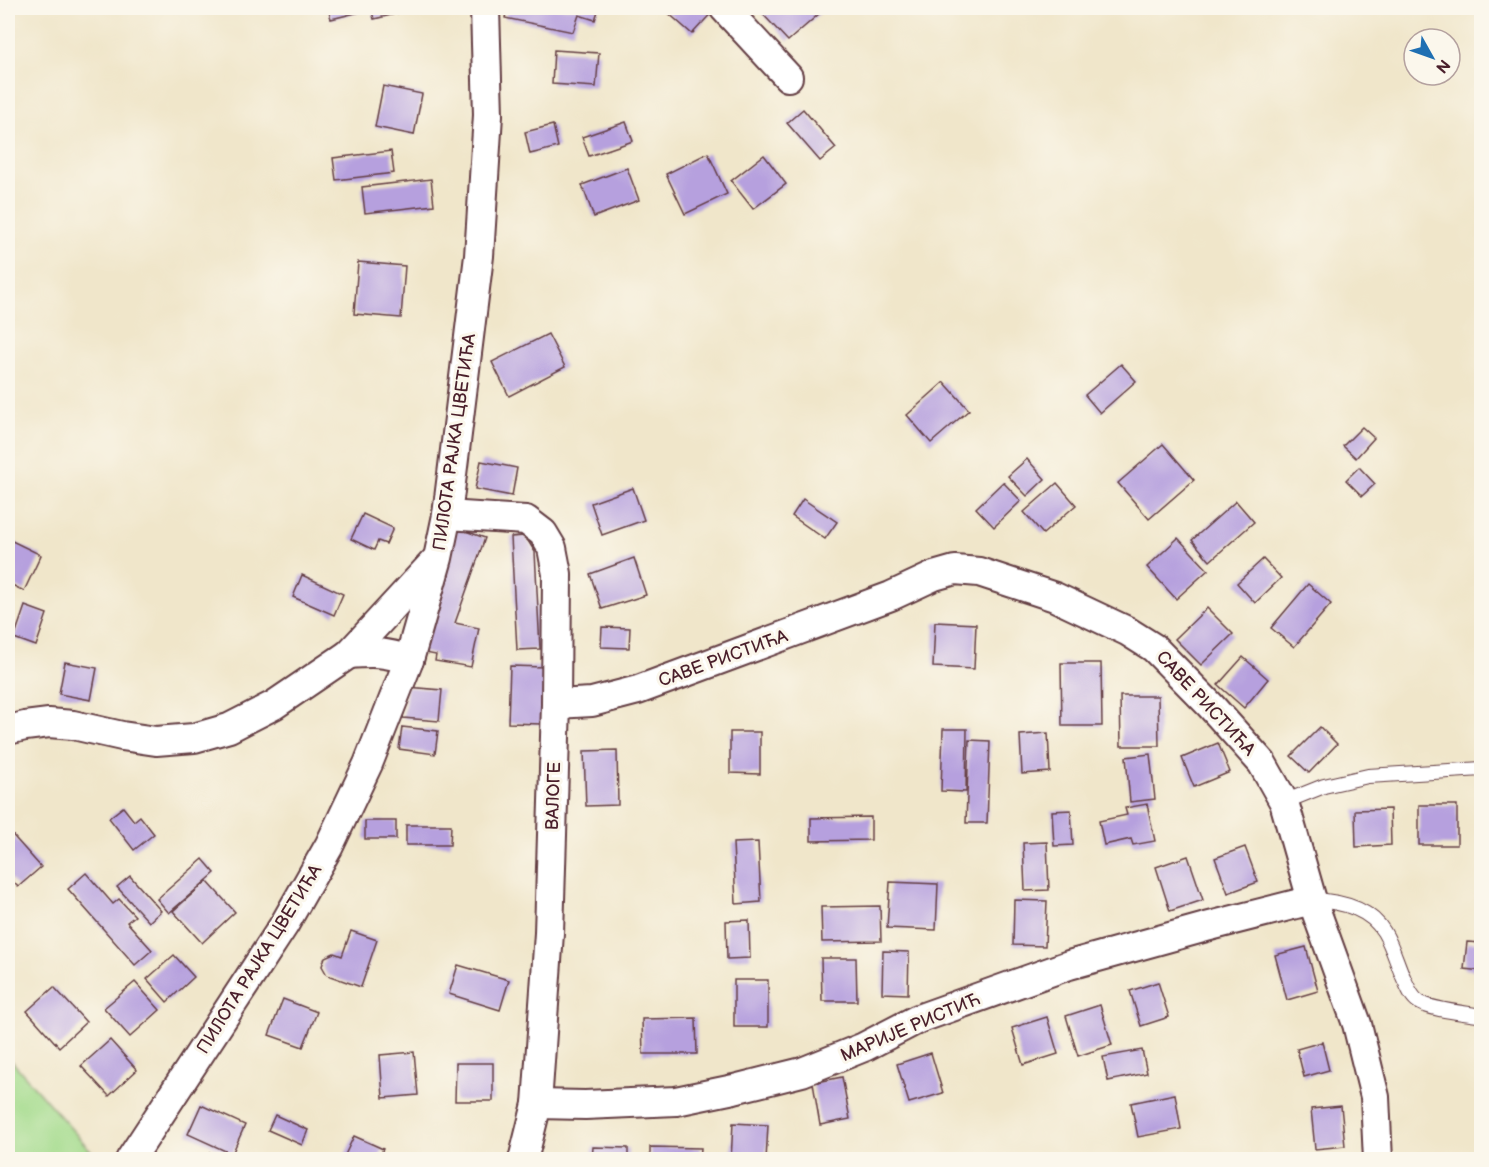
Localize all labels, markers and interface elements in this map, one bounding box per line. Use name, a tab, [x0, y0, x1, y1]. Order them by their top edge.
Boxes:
north arrow	[1402, 27, 1462, 87]
text: N	[1431, 55, 1453, 76]
street label: ПИЛОТА РАЈКА ЦВЕТИЋА	[429, 332, 480, 552]
street label: САВЕ РИСТИЋА	[656, 625, 791, 692]
street label: САВЕ РИСТИЋА	[1152, 647, 1260, 760]
street label: ВАЛОГЕ	[542, 762, 565, 831]
street label: ПИЛОТА РАЈКА ЦВЕТИЋА	[193, 861, 326, 1058]
street label: МАРИЈЕ РИСТИЋ	[837, 989, 983, 1066]

